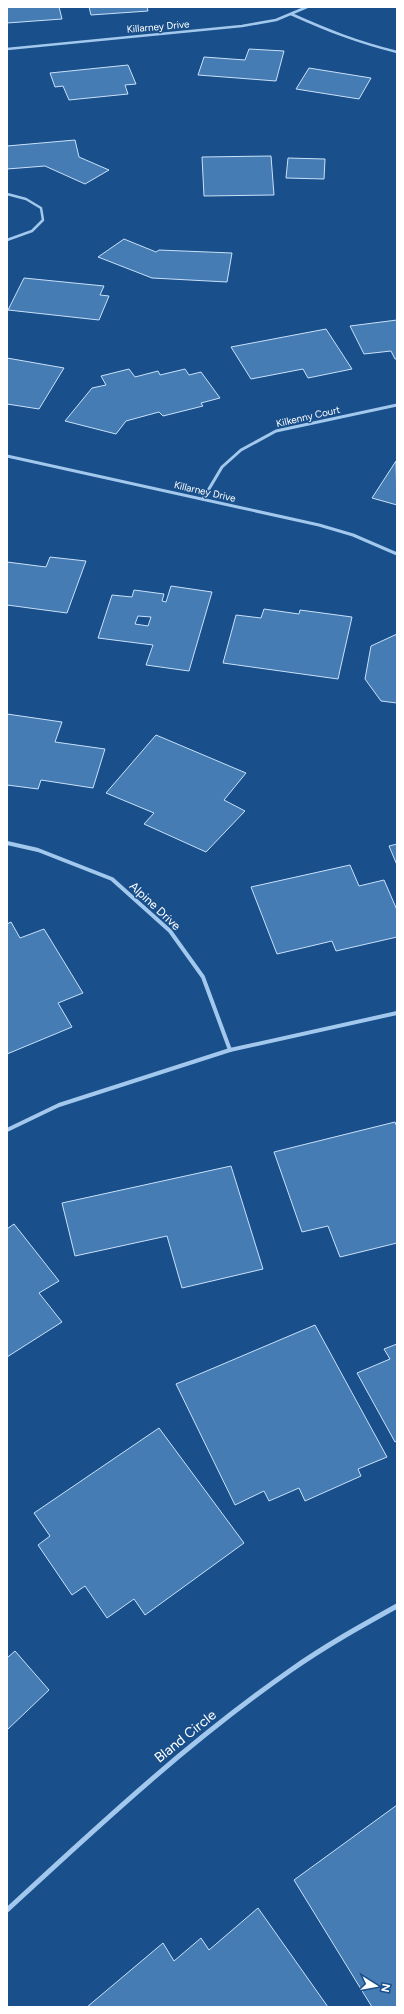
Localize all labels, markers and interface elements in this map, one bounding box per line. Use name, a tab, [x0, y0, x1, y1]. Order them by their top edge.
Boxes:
street label: Killarney Drive	[126, 17, 191, 36]
street label: Kilkenny Court	[275, 403, 342, 430]
street label: Killarney Drive	[173, 478, 238, 505]
street label: Alpine Drive	[127, 879, 184, 933]
street label: Bland Circle	[151, 1706, 220, 1766]
north arrow	[356, 1966, 396, 2006]
text: N	[378, 1982, 393, 1993]

